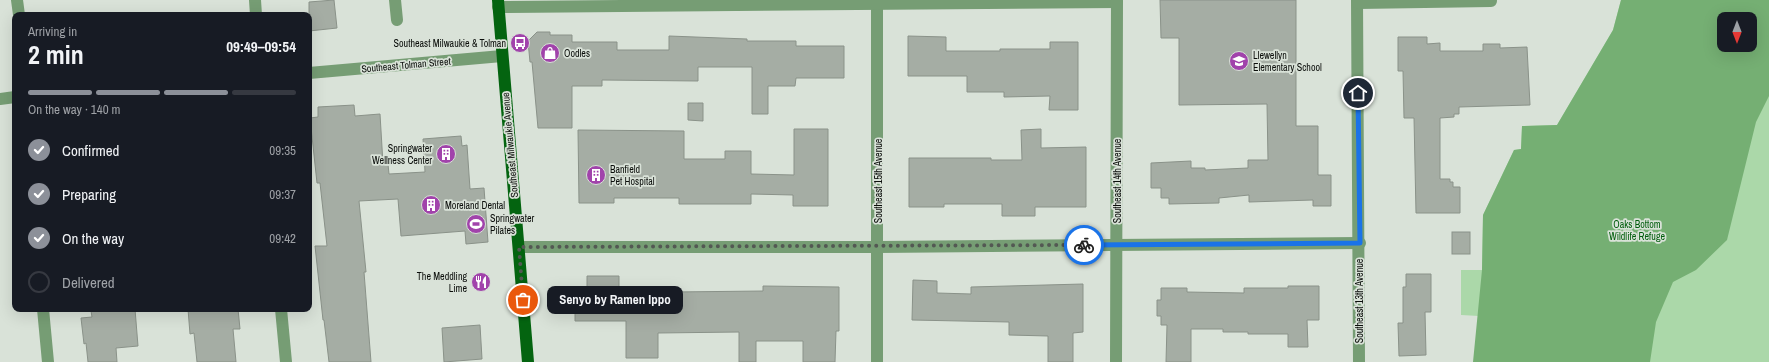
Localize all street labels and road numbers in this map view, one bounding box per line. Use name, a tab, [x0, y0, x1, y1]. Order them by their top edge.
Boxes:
street label: Southeast Tolman Street	[361, 55, 452, 75]
street label: Southeast Milwaukie Avenue	[499, 91, 521, 198]
street label: Southeast 15th Avenue	[872, 138, 885, 223]
street label: Southeast 14th Avenue	[1111, 138, 1124, 223]
street label: Southeast 13th Avenue	[1353, 258, 1366, 343]

